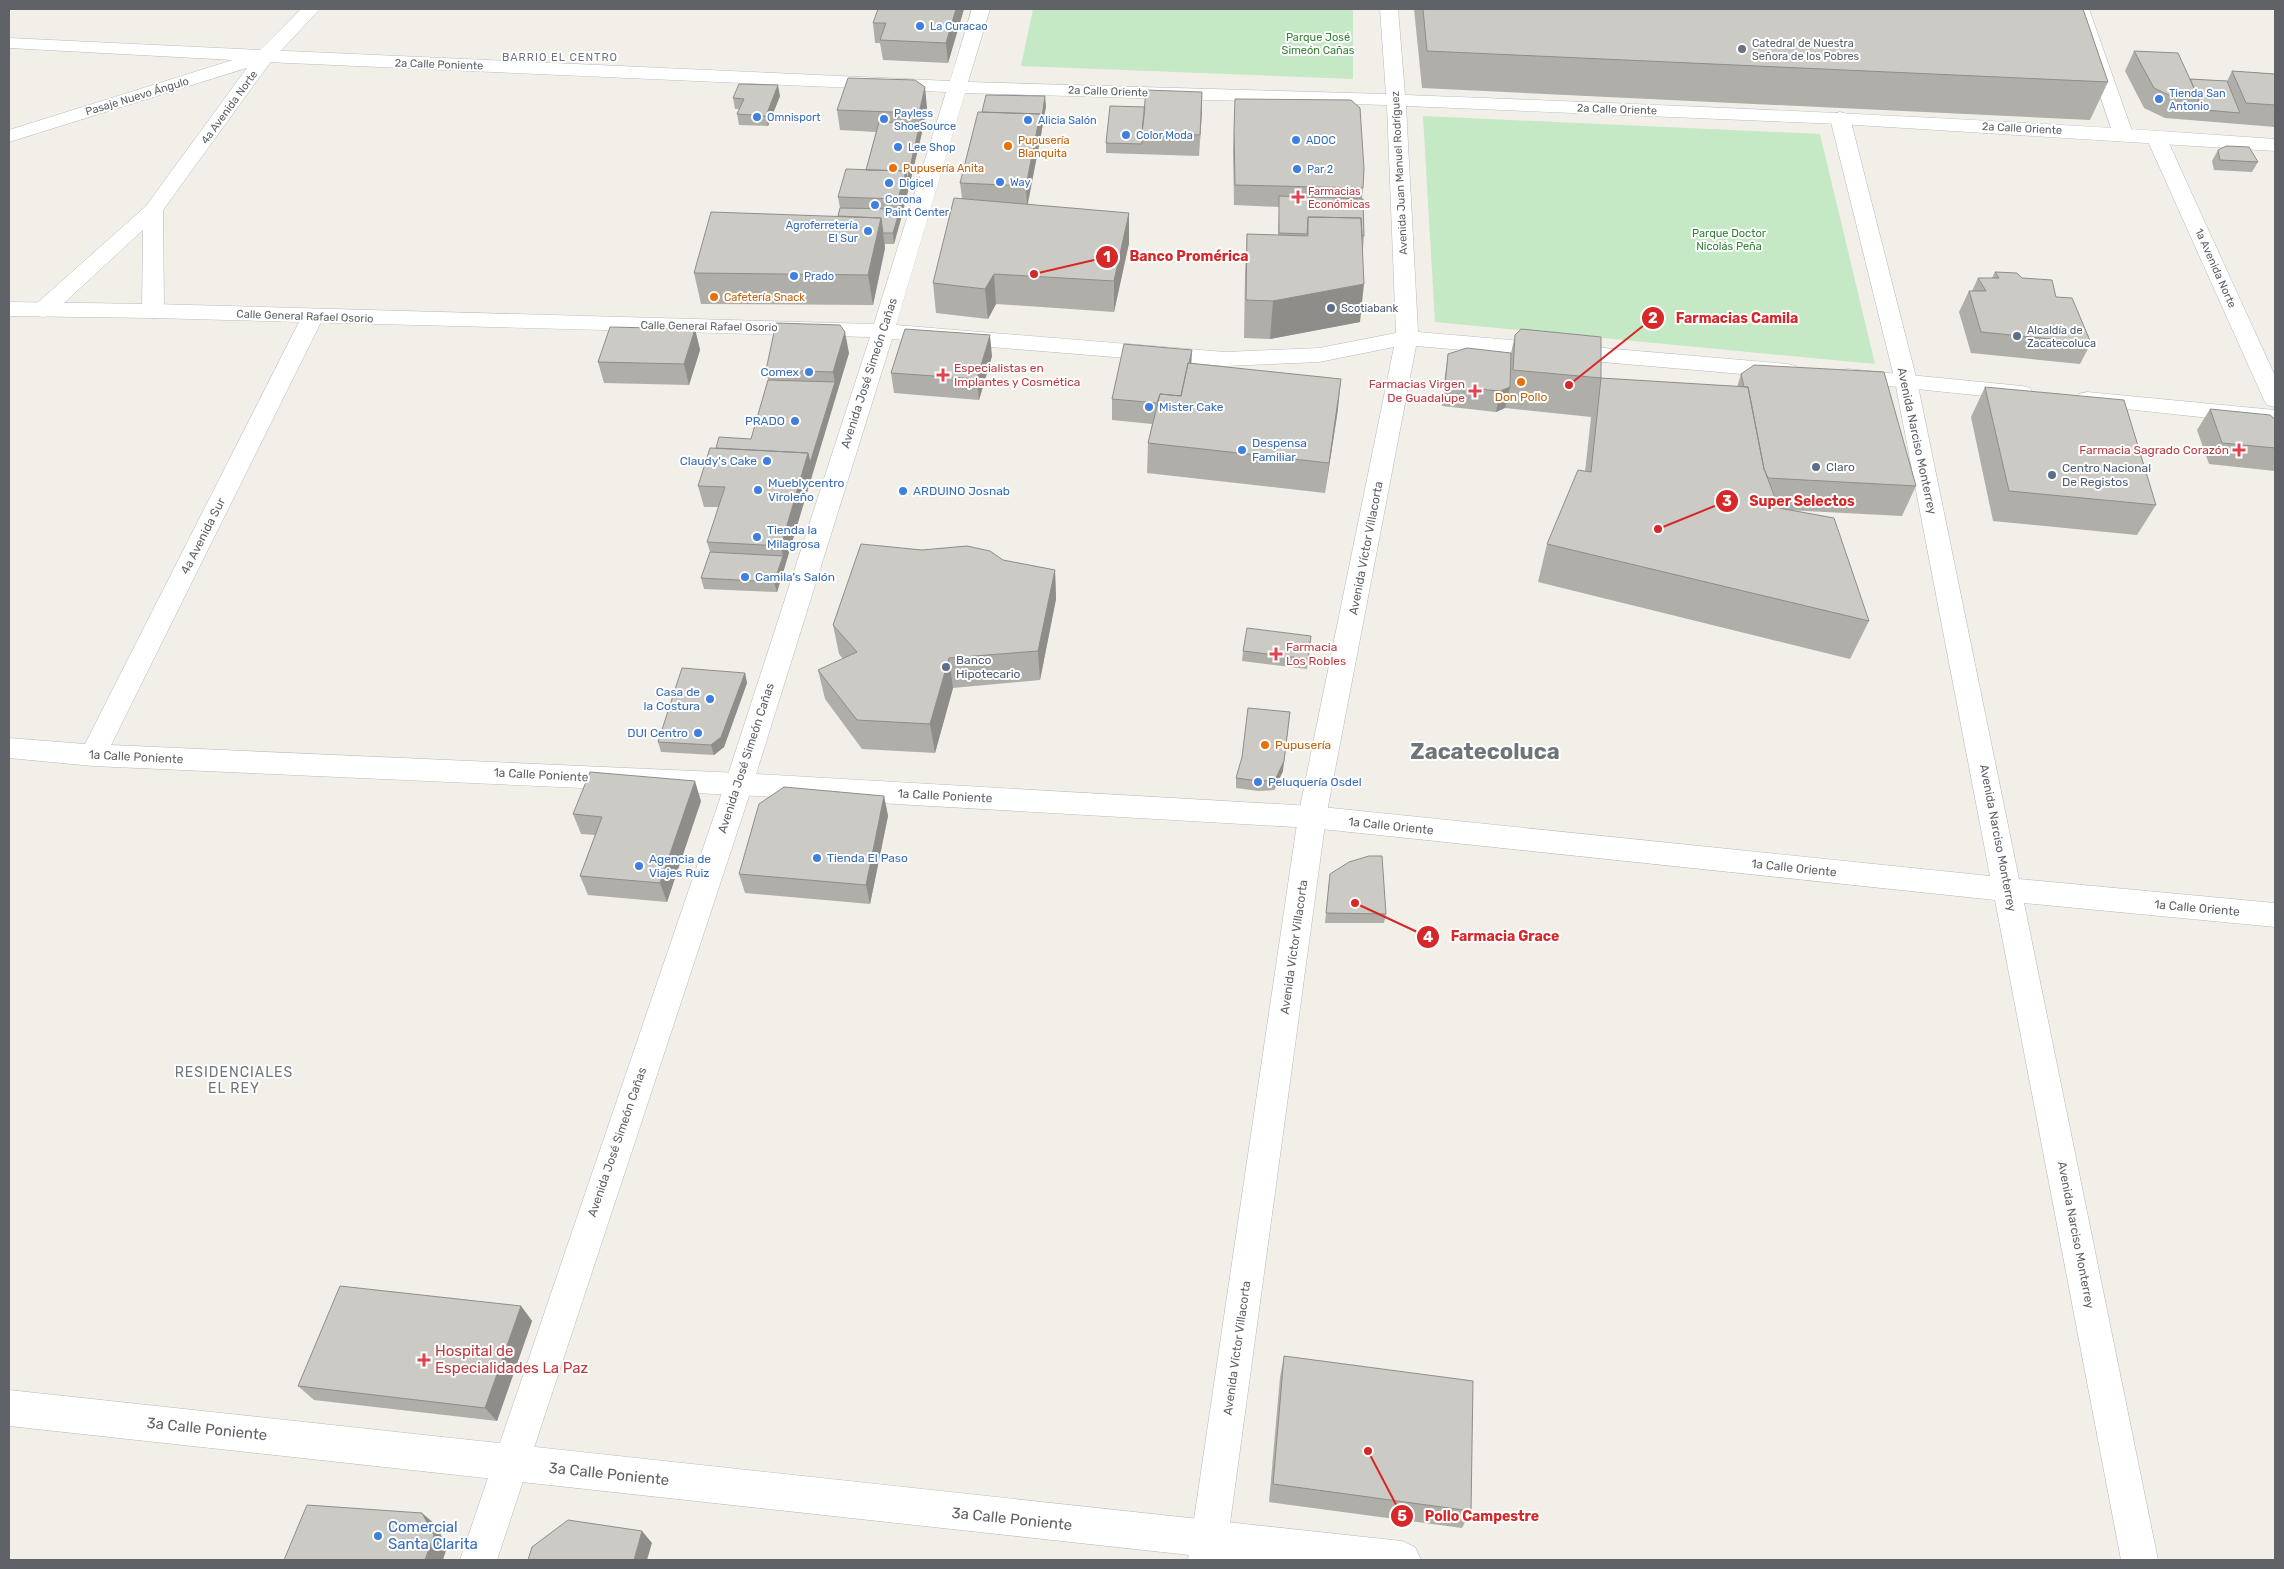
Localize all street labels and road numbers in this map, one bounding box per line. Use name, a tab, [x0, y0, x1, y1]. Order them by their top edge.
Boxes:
street label: 2a Calle Poniente	[394, 56, 484, 73]
street label: 4a Avenida Norte	[198, 68, 260, 147]
street label: Pasaje Nuevo Ángulo	[84, 75, 190, 118]
street label: 2a Calle Oriente	[1068, 84, 1148, 99]
street label: Avenida Juan Manuel Rodríguez	[1389, 90, 1410, 255]
street label: 2a Calle Oriente	[1577, 102, 1657, 117]
street label: 2a Calle Oriente	[1982, 120, 2062, 137]
street label: 1a Avenida Norte	[2192, 226, 2239, 310]
street label: Avenida José Simeón Cañas	[838, 296, 900, 450]
street label: Calle General Rafael Osorio	[236, 308, 374, 325]
street label: Calle General Rafael Osorio	[640, 319, 778, 334]
street label: Avenida Narciso Monterrey	[1895, 366, 1939, 516]
street label: Avenida Víctor Villacorta	[1346, 480, 1386, 616]
street label: 4a Avenida Sur	[178, 495, 228, 576]
street label: Avenida José Simeón Cañas	[715, 681, 777, 835]
street label: 1a Calle Poniente	[88, 748, 184, 766]
street label: Avenida Narciso Monterrey	[1977, 763, 2019, 913]
street label: 1a Calle Poniente	[493, 766, 589, 784]
street label: 1a Calle Poniente	[897, 787, 993, 805]
street label: 1a Calle Oriente	[1348, 815, 1435, 837]
street label: 1a Calle Oriente	[1751, 857, 1838, 879]
street label: Avenida Víctor Villacorta	[1278, 879, 1310, 1015]
street label: 1a Calle Oriente	[2154, 897, 2241, 919]
street label: Avenida José Simeón Cañas	[585, 1065, 649, 1219]
street label: Avenida Narciso Monterrey	[2055, 1160, 2097, 1310]
street label: Avenida Víctor Villacorta	[1221, 1280, 1253, 1416]
street label: 3a Calle Poniente	[146, 1414, 268, 1444]
street label: 3a Calle Poniente	[548, 1459, 670, 1489]
street label: 3a Calle Poniente	[951, 1504, 1073, 1534]

